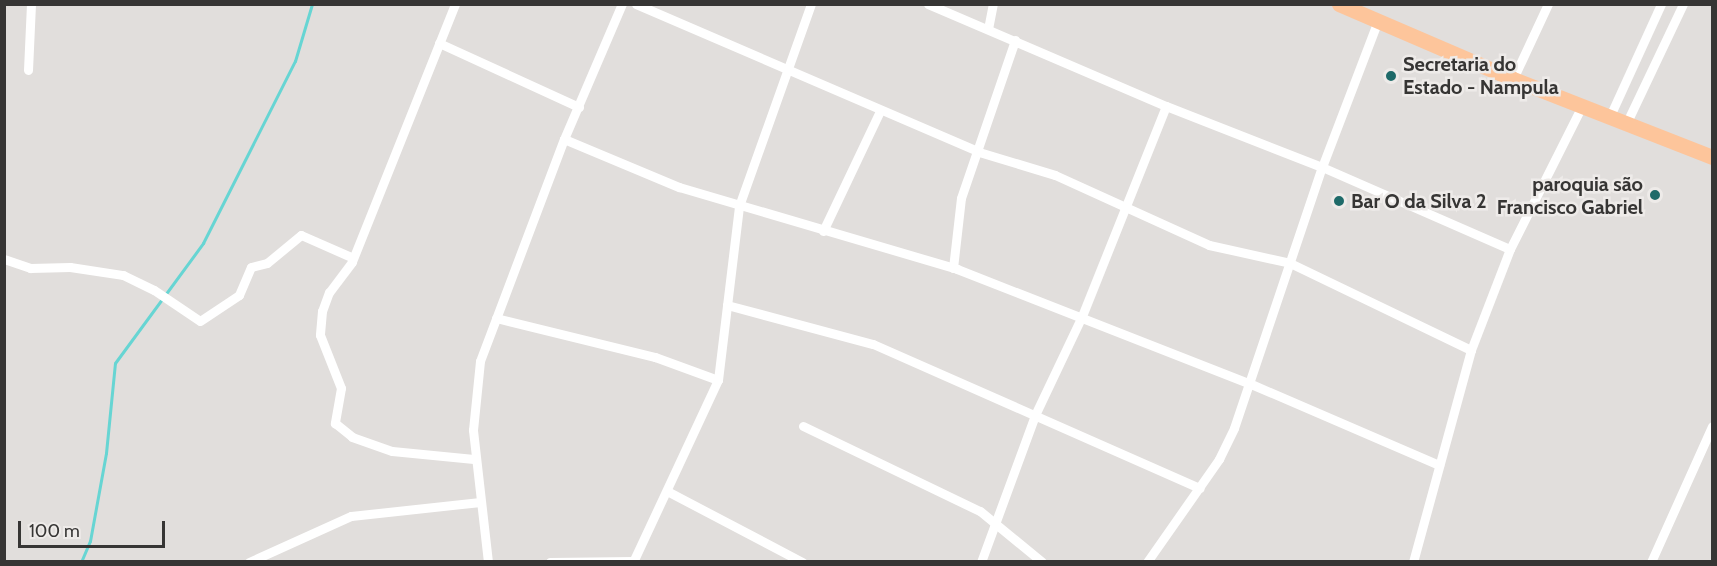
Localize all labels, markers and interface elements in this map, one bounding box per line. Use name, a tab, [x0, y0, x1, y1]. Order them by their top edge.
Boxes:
place label: Secretaria do Estado - Nampula	[1403, 52, 1559, 99]
marker: Secretaria do Estado - Nampula	[1384, 69, 1398, 83]
place label: paroquia são Francisco Gabriel	[1497, 172, 1643, 219]
marker: paroquia são Francisco Gabriel	[1648, 188, 1662, 202]
place label: Bar O da Silva 2	[1351, 189, 1486, 213]
marker: Bar O da Silva 2	[1332, 194, 1346, 208]
scale bar	[21, 509, 168, 547]
text: 100 m	[29, 520, 80, 542]

